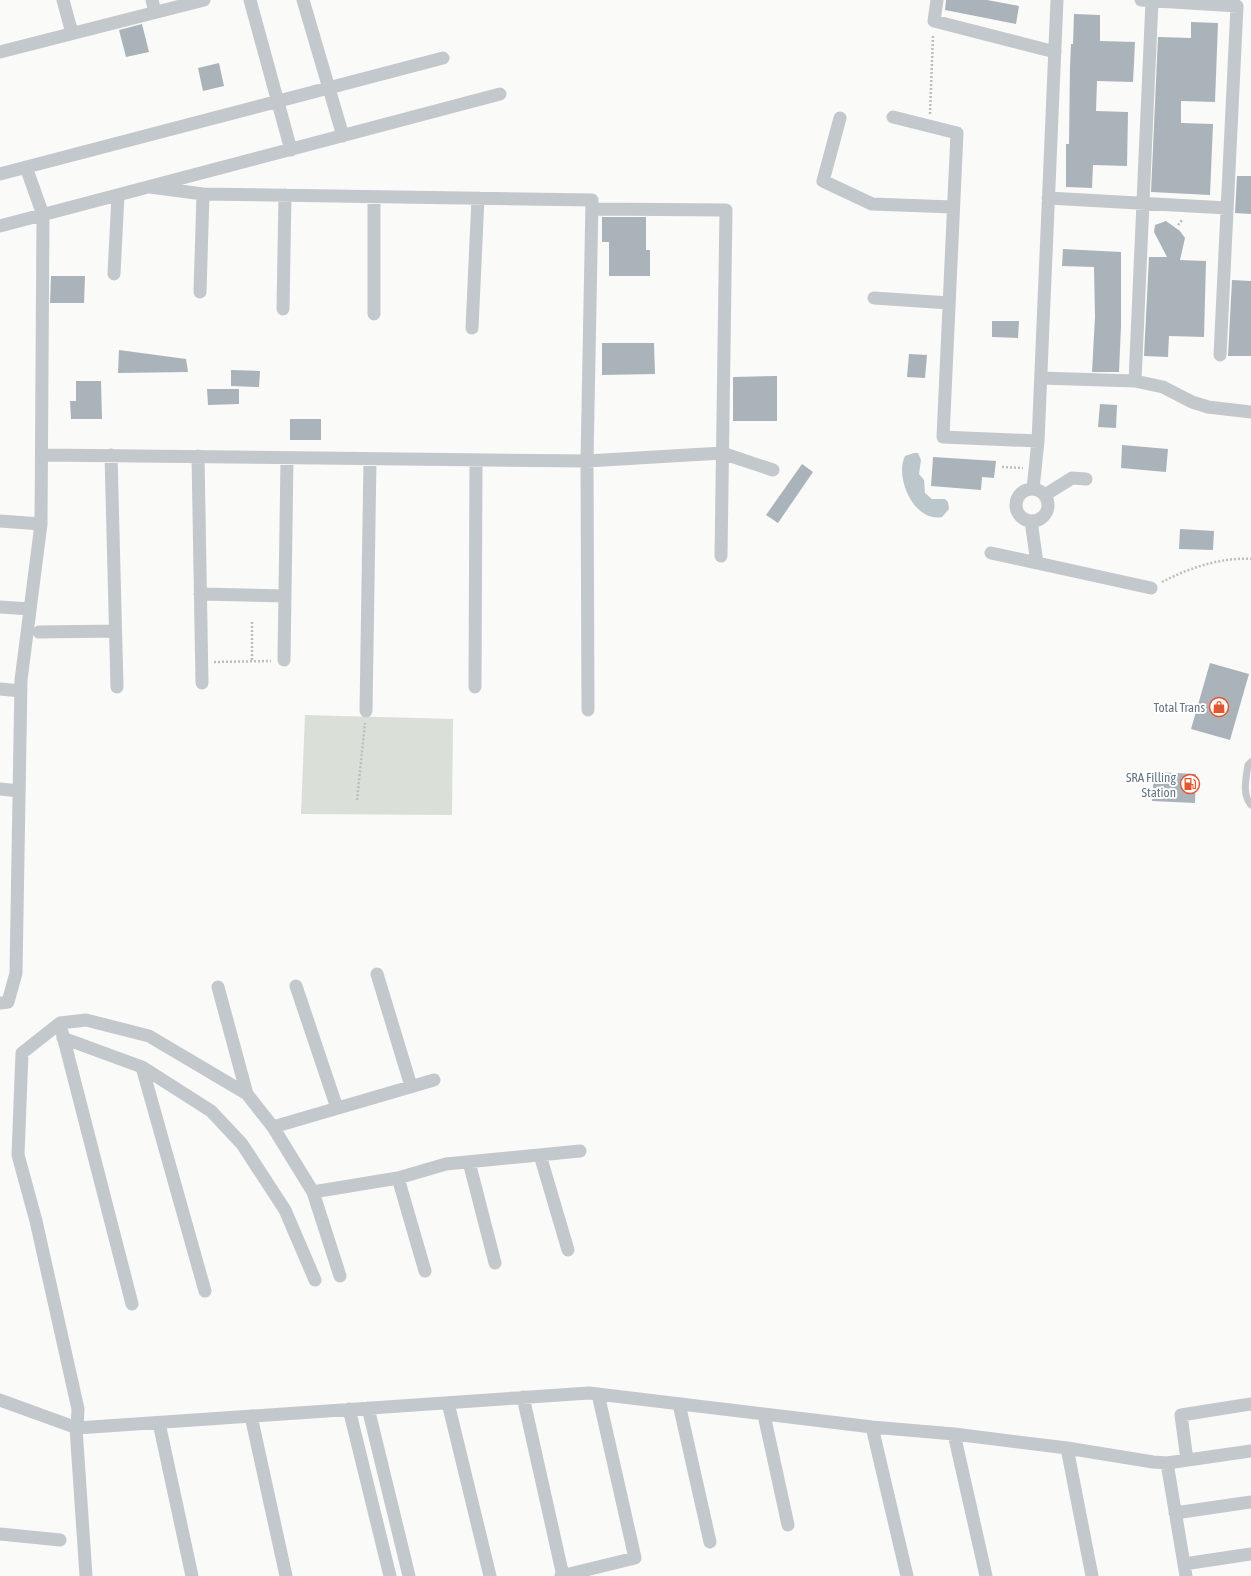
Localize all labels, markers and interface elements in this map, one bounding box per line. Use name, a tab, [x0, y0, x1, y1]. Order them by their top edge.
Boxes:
shop icon: Total Trans	[1208, 696, 1230, 718]
place label: Total Trans	[1154, 700, 1205, 715]
place label: SRA Filling Station	[1126, 770, 1176, 800]
fuel station icon: SRA Filling Station	[1179, 773, 1201, 795]

